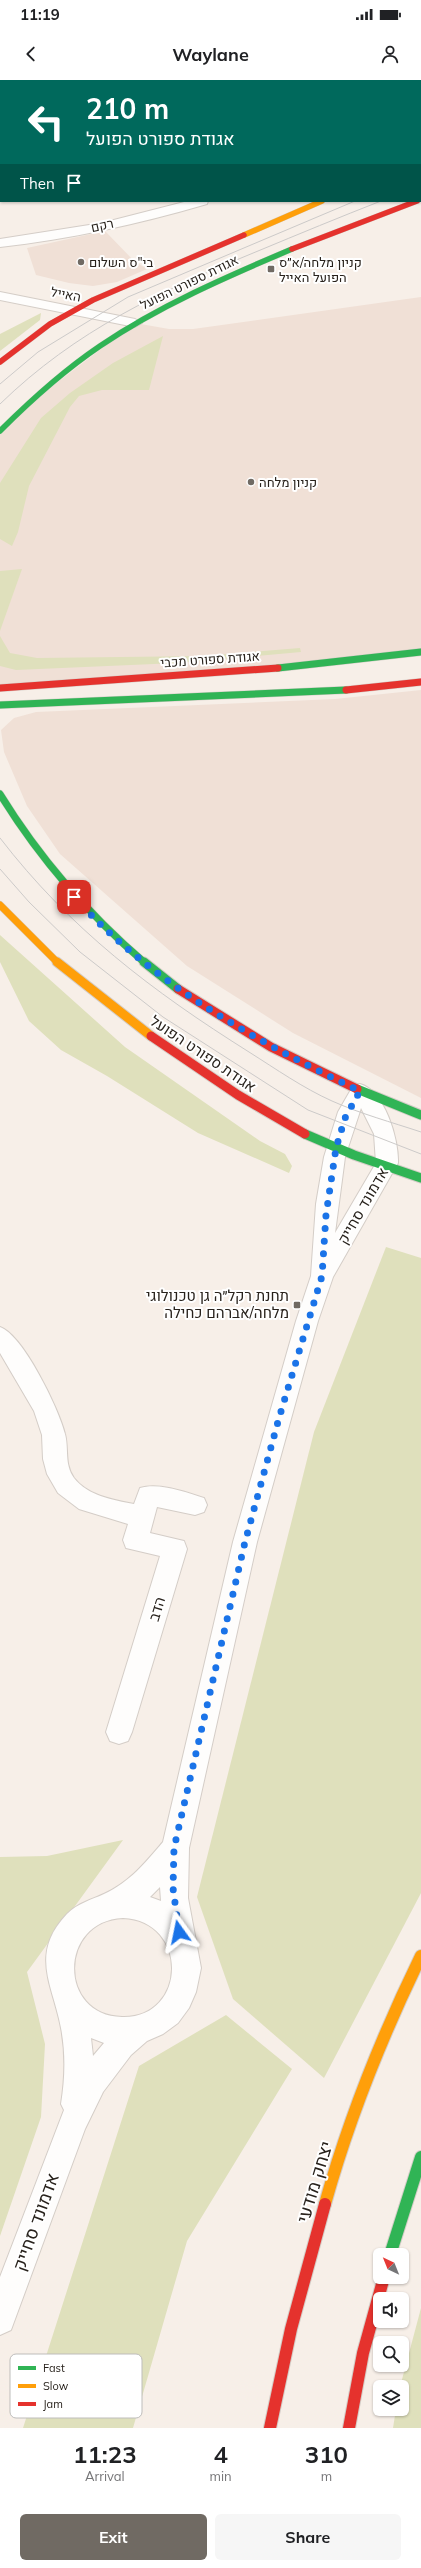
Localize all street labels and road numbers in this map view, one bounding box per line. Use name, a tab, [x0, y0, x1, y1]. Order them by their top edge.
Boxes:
street label: רקם	[89, 215, 115, 235]
street label: אגודת ספורט הפועל	[137, 251, 241, 313]
street label: האייל	[49, 283, 83, 305]
street label: אגודת ספורט מכבי	[160, 648, 260, 670]
street label: אגודת ספורט הפועל	[147, 1011, 260, 1096]
street label: אדמונד סחייק	[333, 1164, 392, 1248]
street label: הדב	[144, 1594, 169, 1623]
street label: יצחק מודעי	[291, 2138, 338, 2225]
street label: אדמונד סחייק	[7, 2170, 64, 2274]

